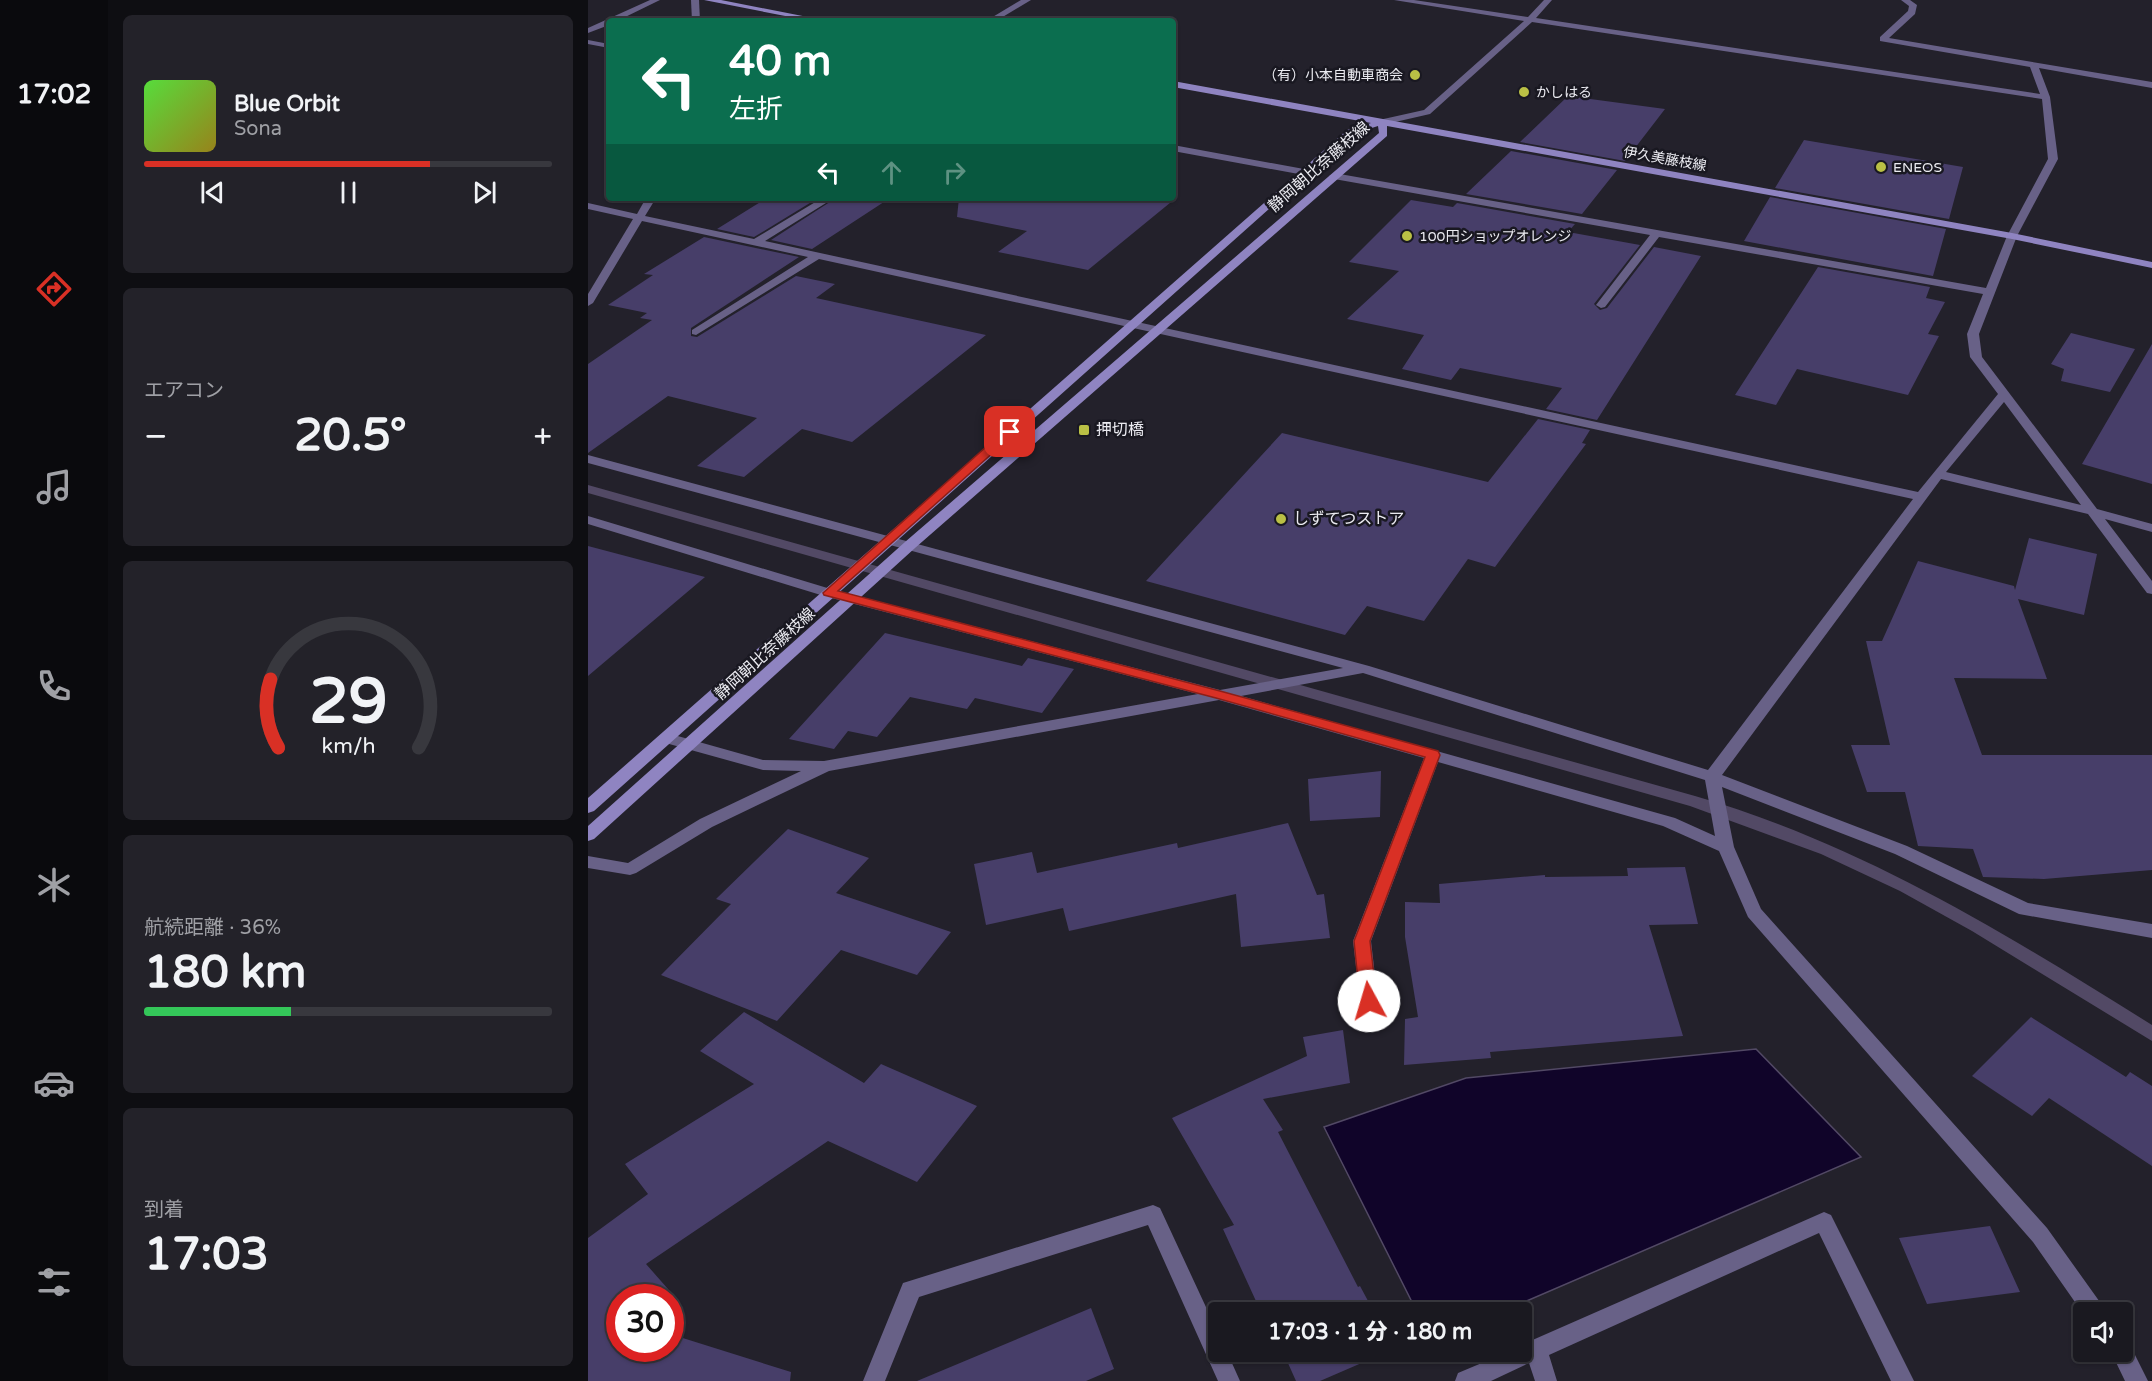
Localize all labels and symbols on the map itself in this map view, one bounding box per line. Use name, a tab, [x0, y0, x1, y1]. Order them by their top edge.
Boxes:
place label: （有）小本自動車商会	[1263, 67, 1403, 84]
marker: （有）小本自動車商会	[1408, 68, 1422, 82]
place label: かしはる	[1536, 84, 1592, 101]
marker: かしはる	[1517, 85, 1531, 99]
street label: 静岡朝比奈藤枝線	[1264, 117, 1374, 217]
street label: 伊久美藤枝線	[1622, 143, 1708, 175]
place label: ENEOS	[1893, 159, 1942, 176]
marker: ENEOS	[1874, 160, 1888, 174]
place label: 100円ショップオレンジ	[1419, 228, 1571, 245]
marker: 100円ショップオレンジ	[1400, 229, 1414, 243]
pin	[984, 406, 1035, 457]
place label: 押切橋	[1096, 420, 1144, 440]
marker: 押切橋	[1077, 423, 1091, 437]
place label: しずてつストア	[1293, 509, 1404, 529]
marker: しずてつストア	[1274, 512, 1288, 526]
street label: 静岡朝比奈藤枝線	[711, 604, 819, 704]
position arrow	[1337, 969, 1401, 1033]
speed limit sign: 30	[606, 1284, 684, 1362]

